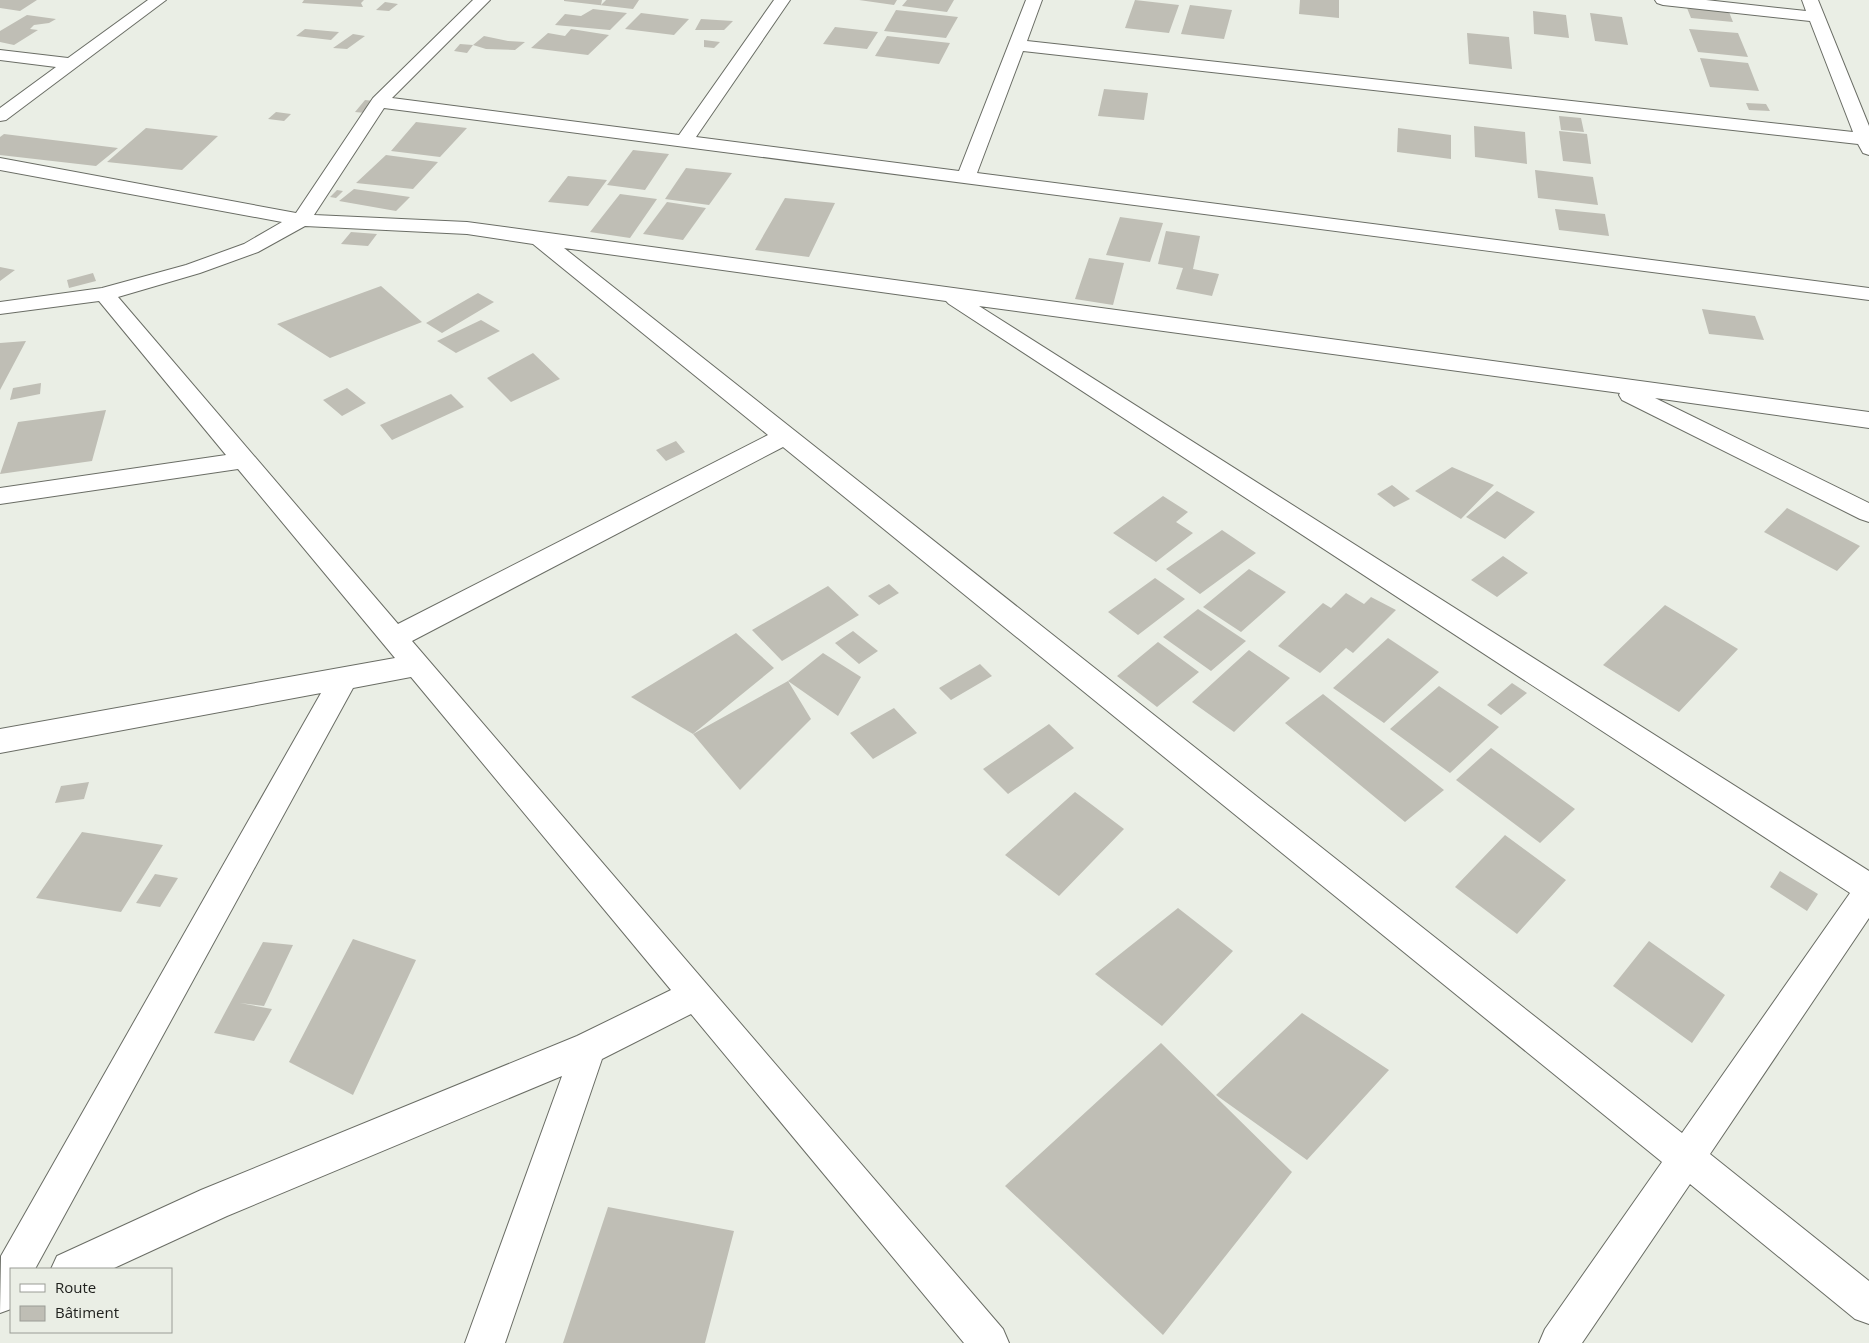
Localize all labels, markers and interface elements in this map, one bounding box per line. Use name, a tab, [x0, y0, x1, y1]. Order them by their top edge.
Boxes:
legend	[10, 1268, 172, 1333]
text: Route	[55, 1277, 96, 1297]
text: Bâtiment	[55, 1302, 119, 1322]

